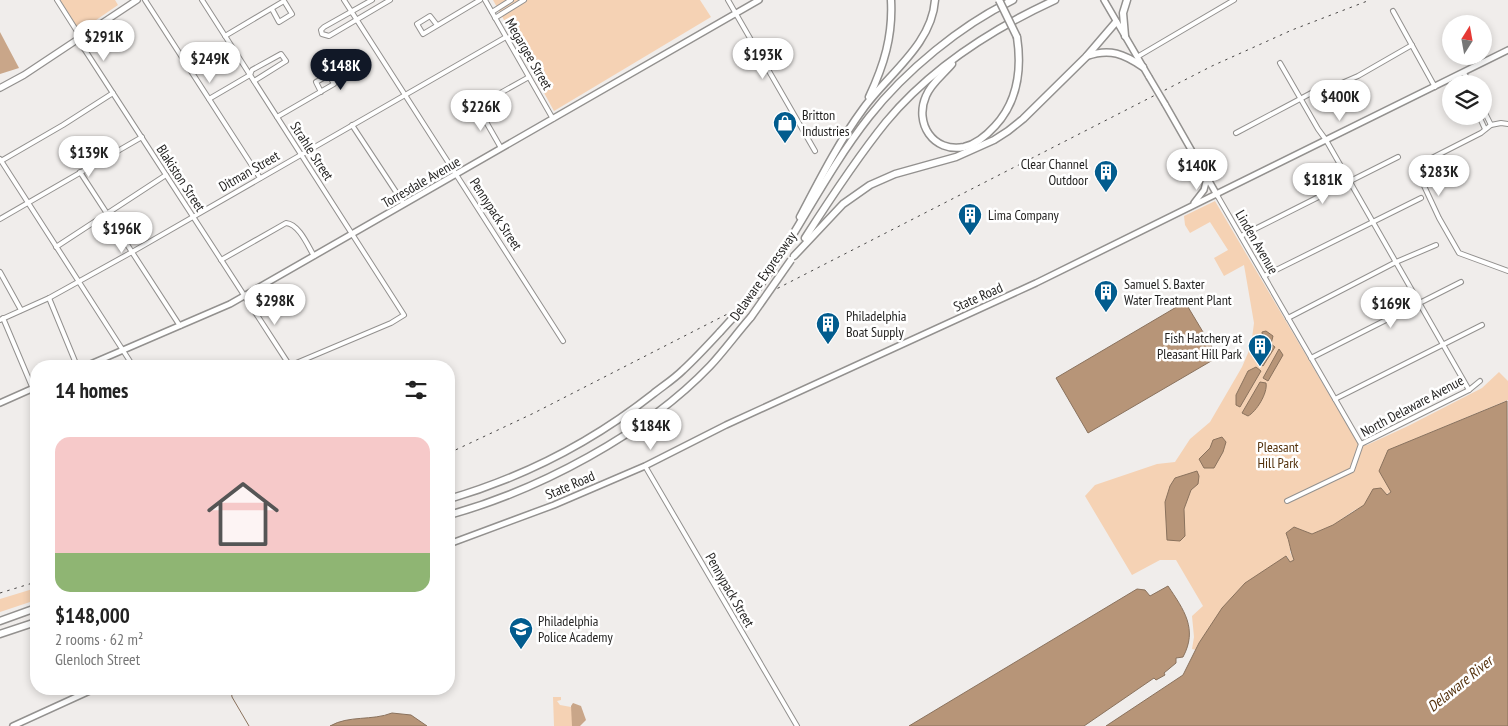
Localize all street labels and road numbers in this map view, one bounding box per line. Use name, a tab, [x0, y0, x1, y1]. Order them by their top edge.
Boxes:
street label: Megargee Street	[501, 15, 557, 93]
street label: Strahle Street	[286, 118, 338, 184]
street label: Blakiston Street	[153, 141, 209, 215]
street label: Ditman Street	[215, 146, 283, 196]
street label: Torresdale Avenue	[378, 152, 464, 212]
street label: Pennypack Street	[466, 174, 526, 254]
street label: Linden Avenue	[1231, 207, 1283, 277]
street label: Delaware Expressway	[726, 227, 801, 324]
street label: State Road	[951, 278, 1005, 316]
street label: North Delaware Avenue	[1357, 371, 1467, 441]
street label: State Road	[543, 467, 597, 503]
street label: Pennypack Street	[701, 550, 759, 631]

